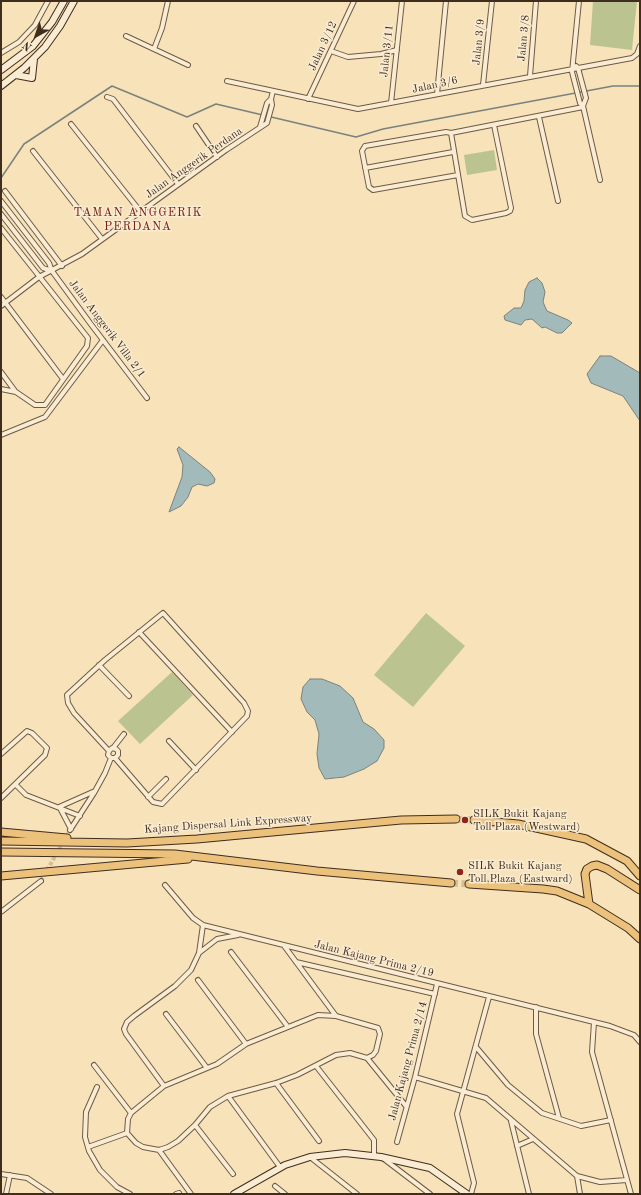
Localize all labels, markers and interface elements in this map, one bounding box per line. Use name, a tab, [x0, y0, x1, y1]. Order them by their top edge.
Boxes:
street label: Jalan 3/8	[515, 14, 533, 62]
north arrow	[16, 16, 56, 56]
street label: Jalan 3/9	[470, 18, 488, 66]
street label: Jalan 3/12	[306, 19, 340, 73]
street label: Jalan 3/11	[378, 24, 396, 78]
text: N	[21, 39, 35, 52]
street label: Jalan 3/6	[411, 74, 459, 96]
street label: Jalan Anggerik Perdana	[143, 125, 245, 201]
district label: TAMAN ANGGERIK PERDANA	[74, 206, 202, 234]
street label: Jalan Anggerik Villa 2/1	[66, 277, 148, 381]
place label: SILK Bukit Kajang Toll Plaza (Westward)	[473, 807, 580, 833]
street label: Kajang Dispersal Link Expressway	[144, 812, 312, 836]
marker: SILK Bukit Kajang Toll Plaza (Westward)	[460, 815, 470, 825]
place label: SILK Bukit Kajang Toll Plaza (Eastward)	[468, 859, 572, 885]
marker: SILK Bukit Kajang Toll Plaza (Eastward)	[455, 867, 465, 877]
street label: Jalan Kajang Prima 2/19	[313, 938, 435, 980]
street label: Jalan Kajang Prima 2/14	[386, 1000, 430, 1122]

